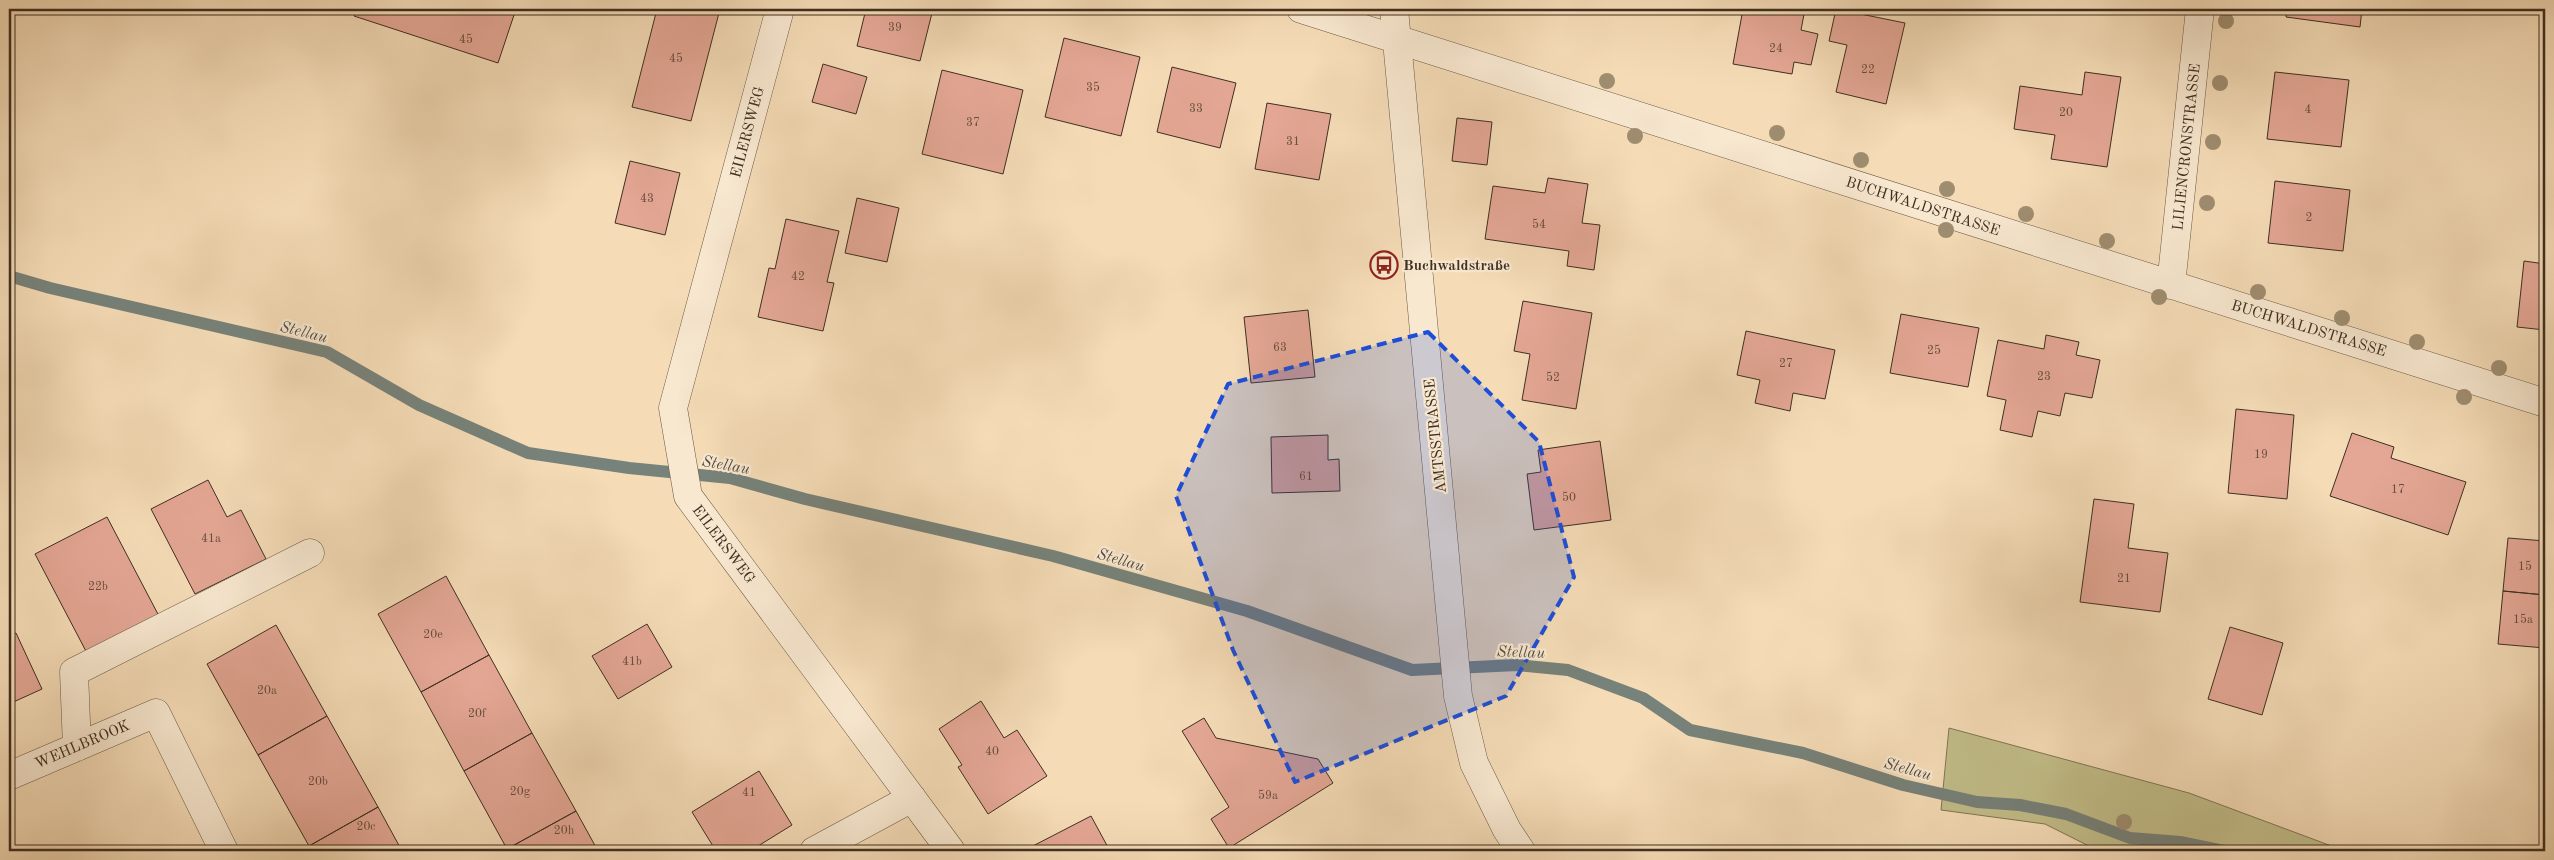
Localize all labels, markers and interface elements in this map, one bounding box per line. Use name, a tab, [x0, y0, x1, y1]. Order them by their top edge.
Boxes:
house number: 39	[888, 22, 902, 34]
house number: 45	[459, 33, 473, 46]
house number: 24	[1769, 43, 1783, 55]
house number: 45	[669, 52, 683, 65]
street label: LILIENCRONSTRASSE	[2171, 63, 2204, 231]
house number: 22	[1861, 64, 1875, 76]
house number: 35	[1086, 81, 1100, 94]
street label: EILERSWEG	[729, 85, 768, 180]
house number: 33	[1189, 103, 1203, 115]
house number: 4	[2305, 104, 2312, 116]
house number: 20	[2059, 107, 2073, 119]
house number: 37	[966, 117, 980, 129]
house number: 31	[1286, 136, 1300, 148]
street label: BUCHWALDSTRASSE	[1843, 175, 2002, 239]
house number: 43	[640, 193, 654, 205]
house number: 2	[2306, 212, 2312, 224]
house number: 54	[1532, 218, 1546, 231]
bus stop icon: Buchwaldstraße	[1369, 250, 1399, 280]
place label: Buchwaldstraße	[1403, 259, 1510, 274]
house number: 42	[791, 271, 805, 283]
street label: BUCHWALDSTRASSE	[2229, 299, 2388, 360]
water label: Stellau	[278, 319, 329, 347]
house number: 63	[1273, 342, 1287, 354]
house number: 25	[1927, 344, 1941, 357]
house number: 27	[1779, 358, 1793, 370]
house number: 52	[1546, 371, 1560, 384]
house number: 23	[2037, 371, 2051, 383]
street label: AMTSSTRASSE	[1423, 378, 1450, 494]
house number: 19	[2254, 449, 2268, 461]
water label: Stellau	[700, 454, 751, 478]
house number: 61	[1299, 471, 1313, 483]
house number: 17	[2391, 484, 2405, 496]
house number: 50	[1562, 491, 1576, 504]
street label: EILERSWEG	[689, 503, 757, 587]
house number: 41a	[201, 533, 221, 545]
water label: Stellau	[1095, 547, 1146, 575]
house number: 15	[2518, 560, 2532, 573]
house number: 21	[2117, 573, 2131, 585]
house number: 22b	[88, 581, 108, 593]
house number: 15a	[2513, 613, 2533, 626]
house number: 20e	[423, 629, 443, 641]
water label: Stellau	[1496, 644, 1545, 662]
house number: 41b	[622, 656, 642, 668]
house number: 20a	[257, 685, 277, 697]
house number: 20f	[468, 708, 487, 720]
street label: WEHLBROOK	[33, 719, 132, 772]
house number: 40	[985, 746, 999, 758]
water label: Stellau	[1882, 756, 1933, 784]
house number: 20b	[308, 776, 328, 788]
house number: 20g	[510, 786, 531, 798]
house number: 41	[742, 787, 756, 799]
house number: 59a	[1258, 789, 1278, 802]
house number: 20c	[356, 821, 376, 833]
house number: 20h	[554, 825, 575, 837]

